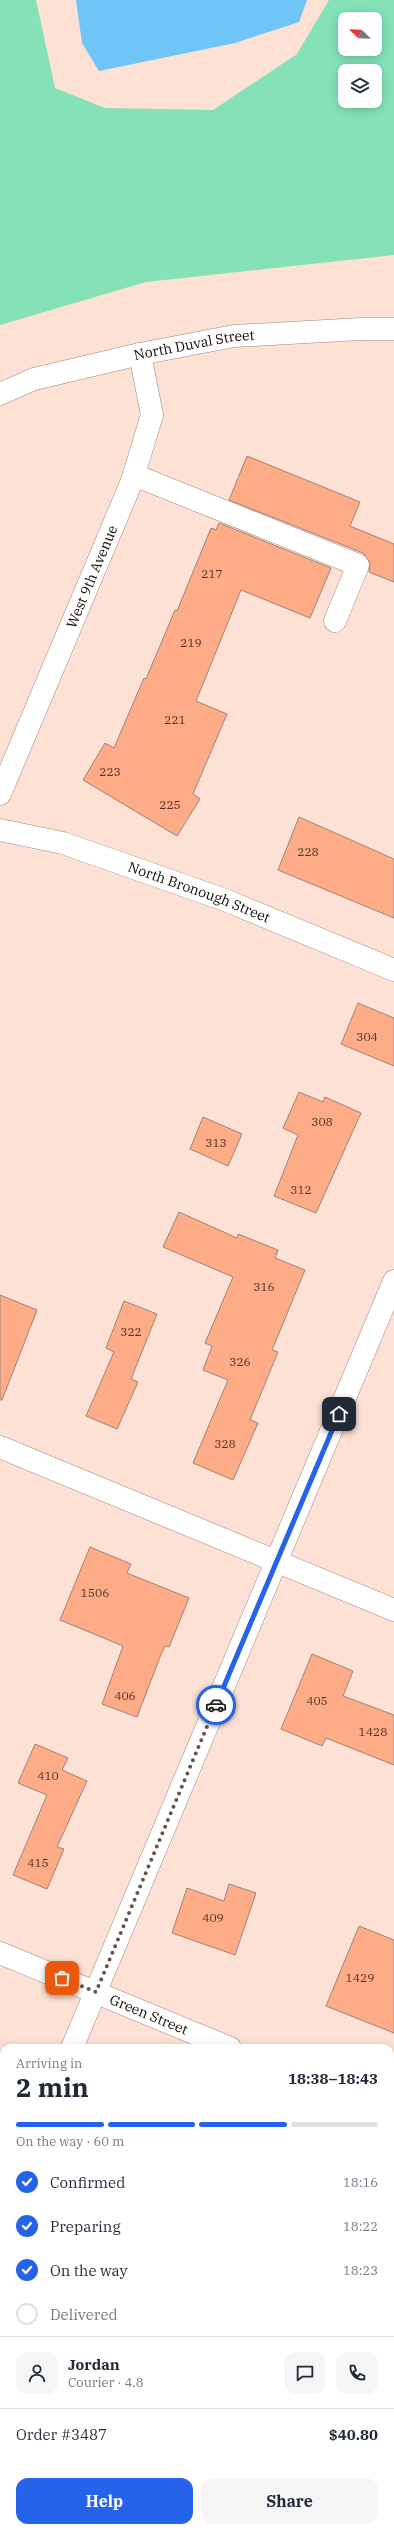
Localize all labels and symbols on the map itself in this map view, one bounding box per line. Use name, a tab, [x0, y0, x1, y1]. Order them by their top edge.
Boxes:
north arrow	[338, 12, 382, 56]
street label: North Duval Street	[132, 326, 255, 364]
street label: West 9th Avenue	[62, 522, 121, 631]
house number: 217	[201, 566, 223, 581]
house number: 219	[180, 635, 202, 650]
house number: 221	[164, 712, 186, 727]
house number: 223	[99, 764, 121, 779]
house number: 225	[159, 797, 181, 812]
house number: 228	[297, 844, 319, 859]
street label: North Bronough Street	[126, 858, 273, 927]
house number: 304	[356, 1029, 378, 1044]
house number: 308	[311, 1114, 333, 1129]
house number: 313	[205, 1135, 227, 1150]
house number: 312	[290, 1182, 312, 1197]
house number: 316	[253, 1279, 275, 1294]
house number: 322	[120, 1324, 142, 1339]
house number: 326	[229, 1354, 251, 1369]
pin	[322, 1397, 356, 1431]
house number: 328	[214, 1436, 236, 1451]
house number: 1506	[81, 1585, 109, 1600]
courier	[196, 1685, 236, 1725]
house number: 406	[114, 1688, 136, 1703]
house number: 405	[306, 1693, 328, 1708]
house number: 1428	[359, 1724, 387, 1739]
house number: 410	[37, 1768, 59, 1783]
house number: 415	[27, 1855, 49, 1870]
house number: 409	[202, 1910, 224, 1925]
pin	[45, 1961, 79, 1995]
house number: 1429	[346, 1970, 374, 1985]
street label: Green Street	[107, 1990, 191, 2039]

